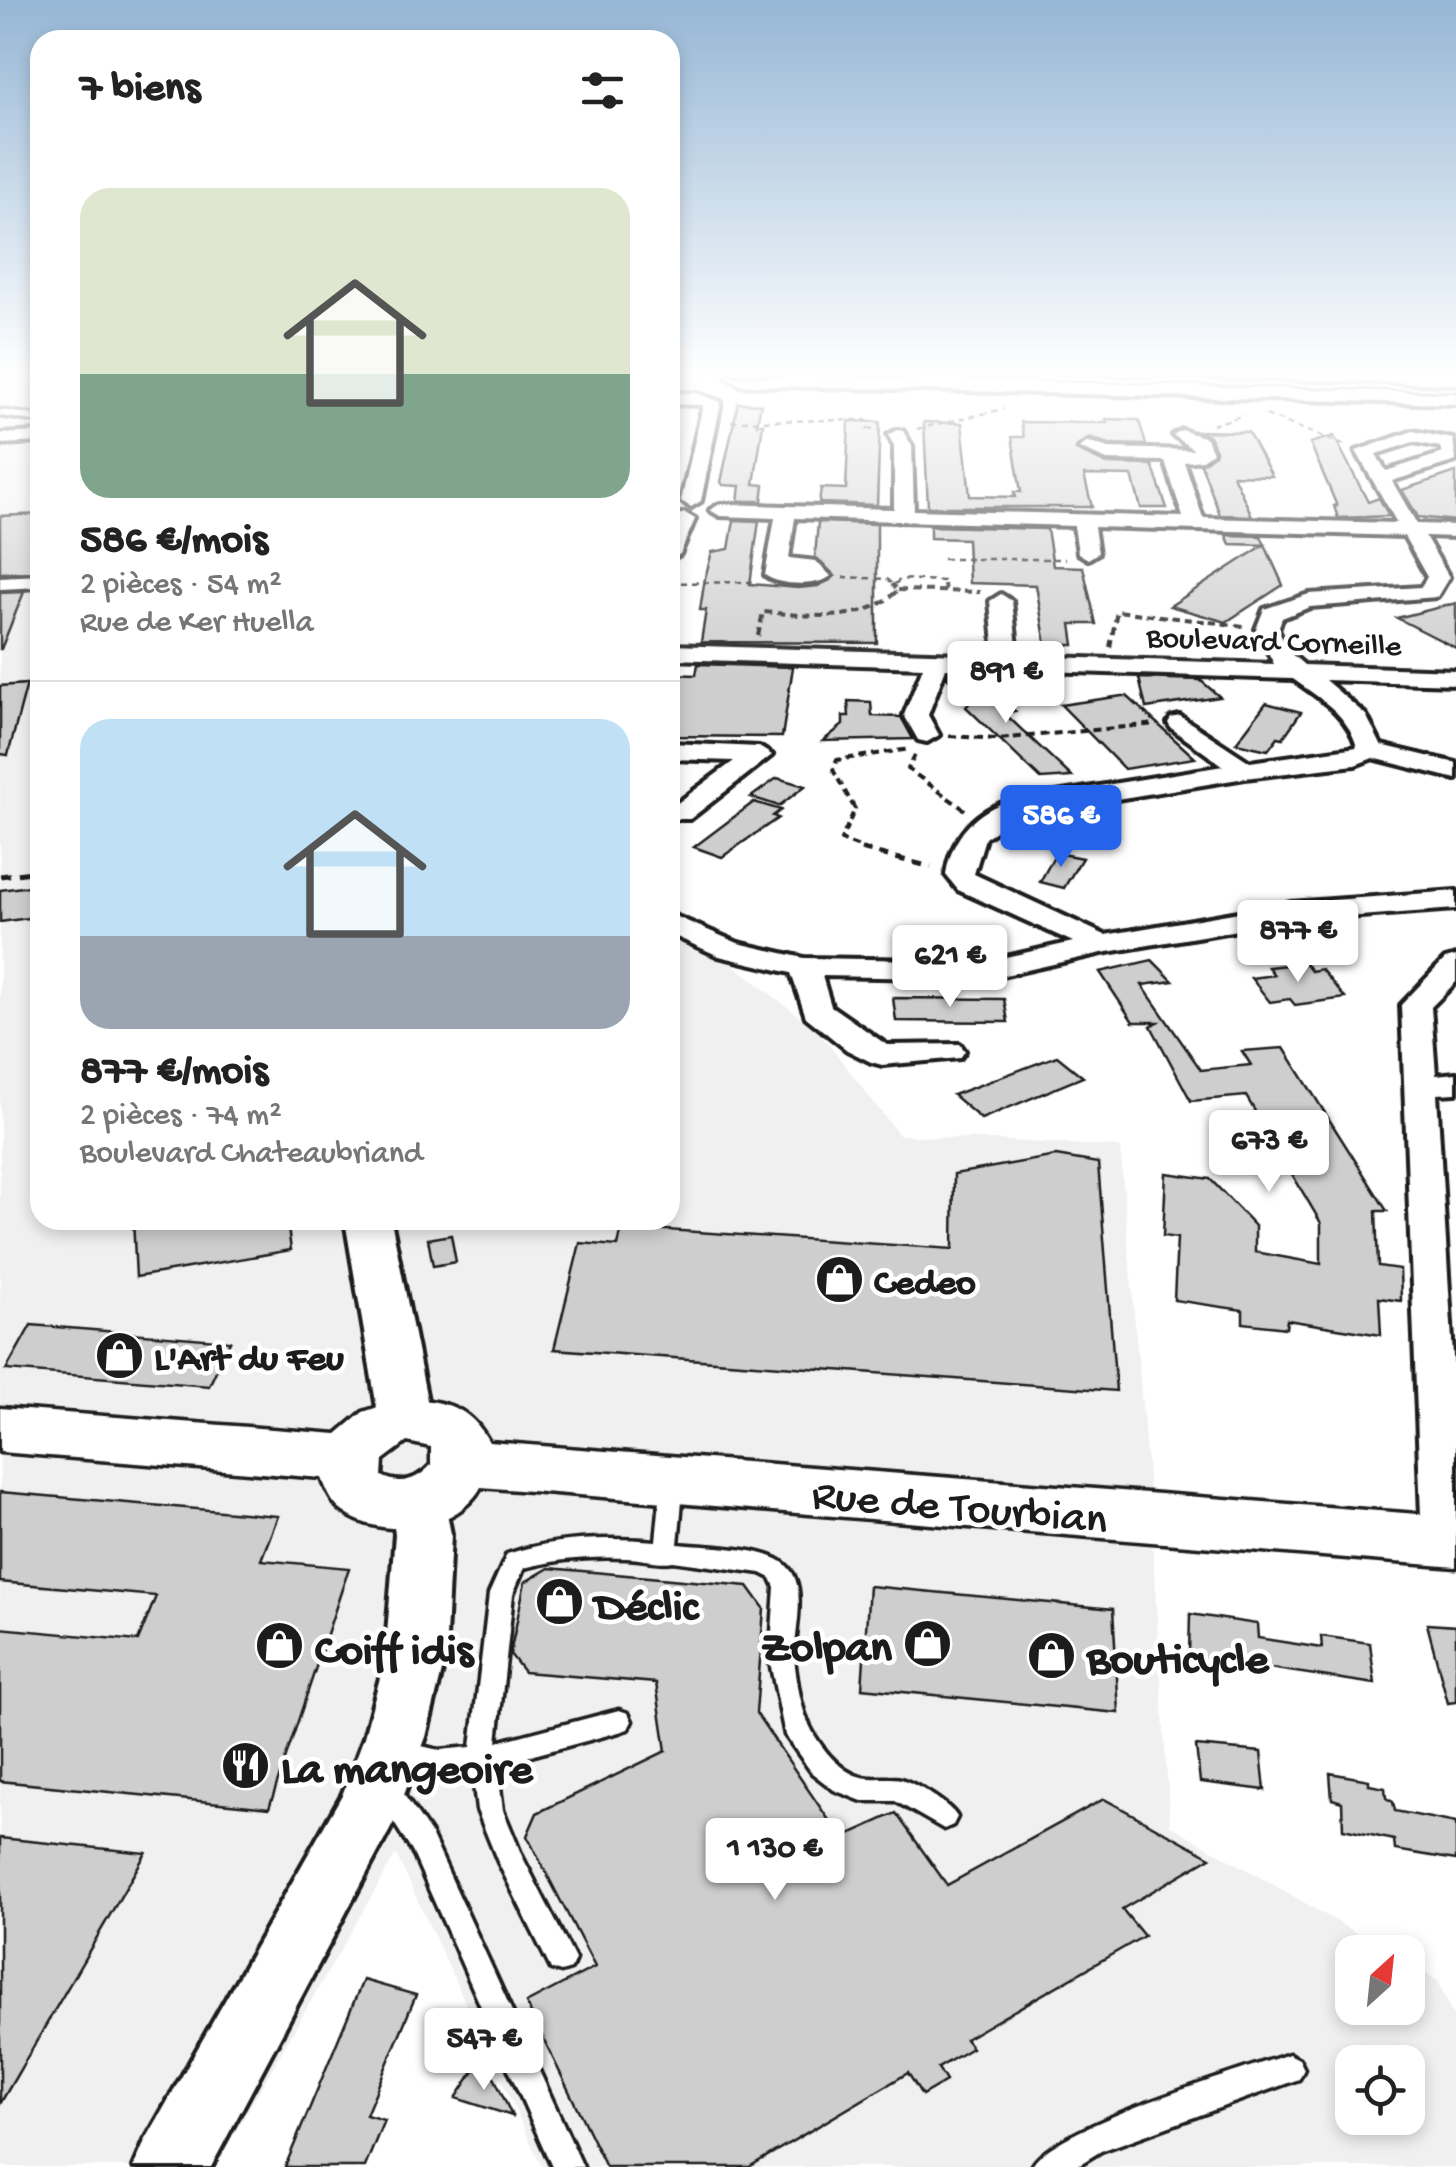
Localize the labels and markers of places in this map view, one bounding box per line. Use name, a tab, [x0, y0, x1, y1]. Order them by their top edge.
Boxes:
pin: 891 €	[936, 641, 1076, 726]
pin: 586 €	[991, 785, 1131, 870]
pin: 877 €	[1228, 900, 1368, 985]
pin: 621 €	[880, 925, 1020, 1010]
pin: 673 €	[1199, 1110, 1339, 1195]
shop icon: Cedeo	[813, 1253, 865, 1305]
place label: Cedeo	[874, 1263, 976, 1307]
shop icon: L'Art du Feu	[93, 1329, 145, 1381]
place label: L'Art du Feu	[154, 1339, 344, 1383]
shop icon: Déclic	[534, 1576, 586, 1628]
place label: Déclic	[591, 1583, 701, 1636]
shop icon: Zolpan	[901, 1617, 953, 1669]
shop icon: Coiff idis	[254, 1620, 306, 1672]
place label: Zolpan	[761, 1624, 893, 1677]
place label: Coiff idis	[315, 1627, 476, 1680]
shop icon: Bouticycle	[1026, 1629, 1078, 1681]
place label: Bouticycle	[1085, 1636, 1270, 1689]
restaurant icon: La mangeoire	[220, 1739, 272, 1791]
place label: La mangeoire	[281, 1746, 534, 1799]
pin: 1 130 €	[683, 1818, 867, 1903]
pin: 547 €	[414, 2008, 554, 2093]

